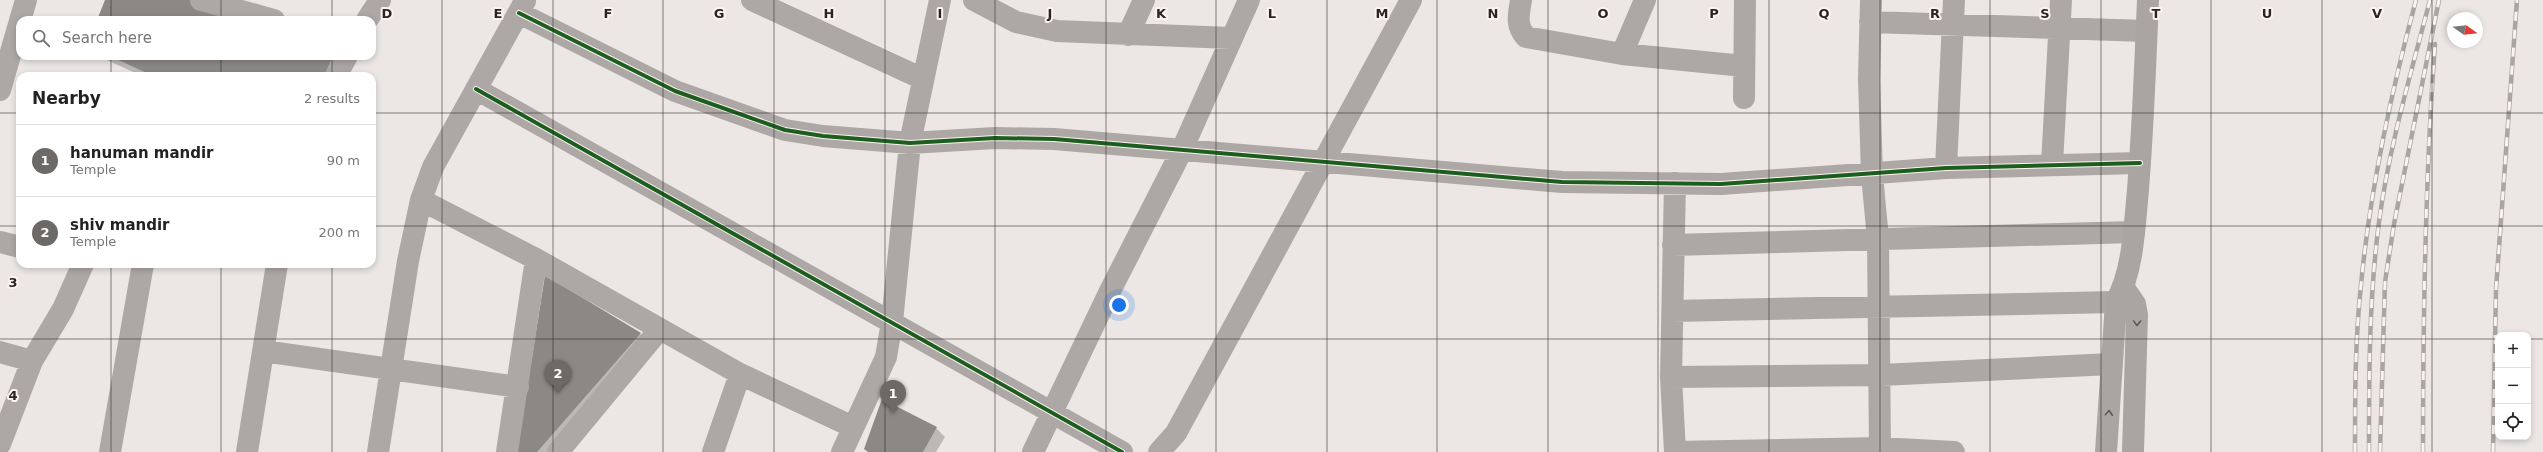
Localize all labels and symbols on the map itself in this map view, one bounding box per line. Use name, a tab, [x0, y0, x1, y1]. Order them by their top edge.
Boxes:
text: D	[382, 6, 393, 21]
text: E	[494, 6, 502, 21]
text: F	[604, 6, 612, 21]
text: G	[714, 6, 724, 21]
text: H	[824, 6, 834, 21]
text: I	[938, 6, 942, 21]
text: J	[1047, 6, 1052, 21]
text: K	[1156, 6, 1167, 21]
text: L	[1268, 6, 1276, 21]
text: M	[1376, 6, 1388, 21]
text: N	[1488, 6, 1498, 21]
text: O	[1597, 6, 1609, 21]
text: P	[1709, 6, 1719, 21]
text: Q	[1818, 6, 1830, 21]
text: R	[1930, 6, 1940, 21]
text: S	[2040, 6, 2050, 21]
text: T	[2152, 6, 2161, 21]
text: U	[2262, 6, 2272, 21]
text: V	[2372, 6, 2382, 21]
north arrow	[2447, 12, 2483, 48]
text: 3	[8, 275, 18, 290]
your location	[1109, 295, 1129, 315]
one-way arrow	[2133, 320, 2141, 326]
pin: 2	[545, 360, 571, 393]
pin: 1	[880, 380, 906, 413]
text: 4	[8, 388, 18, 403]
one-way arrow	[2104, 410, 2113, 416]

